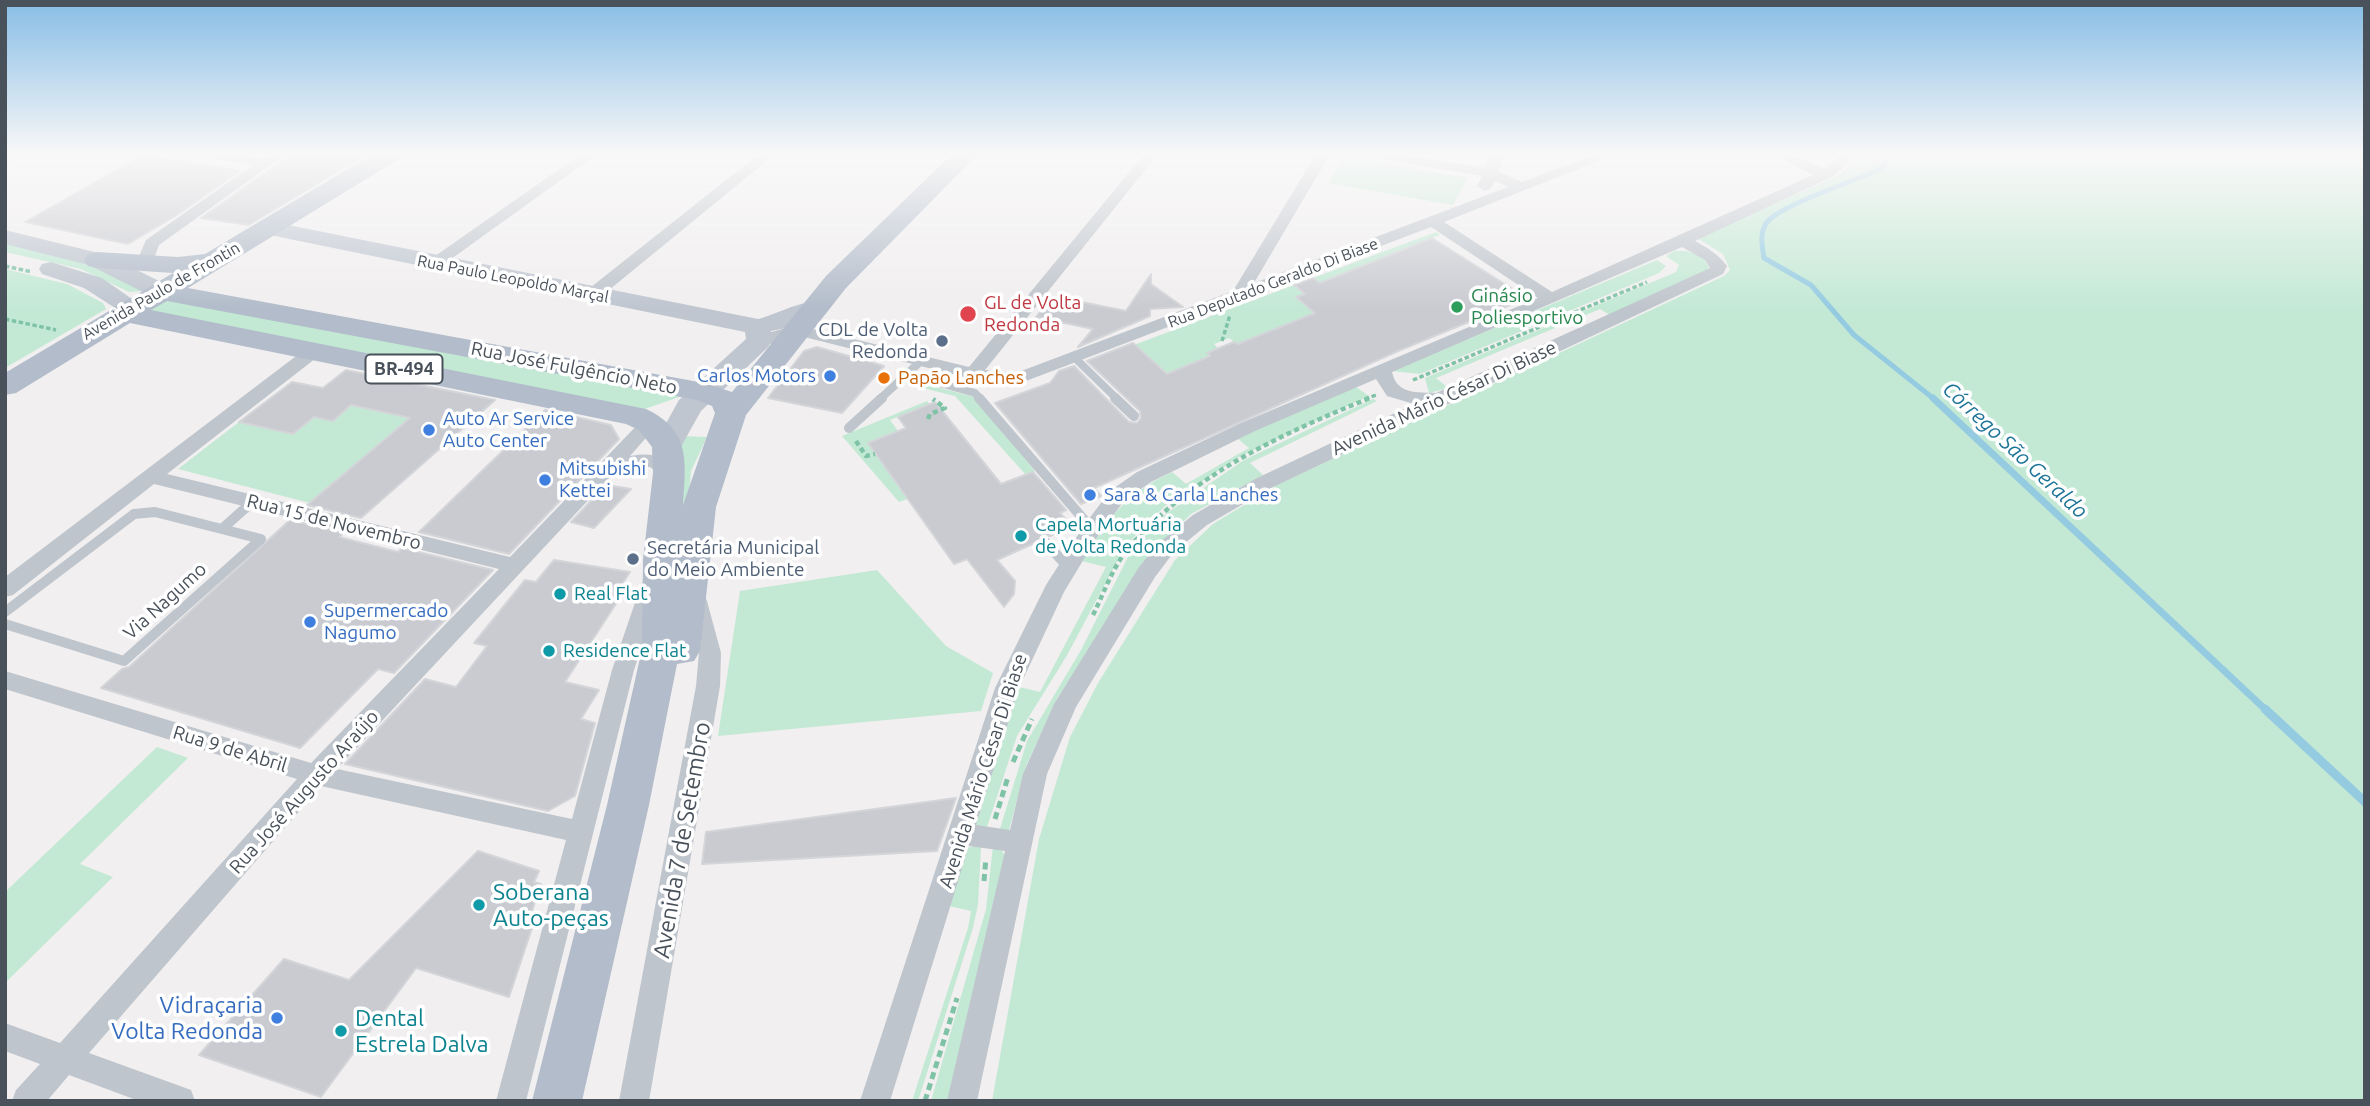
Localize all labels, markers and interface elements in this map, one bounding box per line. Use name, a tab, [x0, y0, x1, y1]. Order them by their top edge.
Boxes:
street label: Rua Deputado Geraldo Di Biase	[1165, 234, 1381, 332]
street label: Avenida Paulo de Frontin	[79, 238, 243, 344]
street label: Rua Paulo Leopoldo Marçal	[416, 251, 610, 307]
place label: Ginásio Poliesportivo	[1471, 285, 1583, 329]
place label: GL de Volta Redonda	[984, 292, 1081, 336]
marker: Ginásio Poliesportivo	[1449, 299, 1465, 315]
marker: GL de Volta Redonda	[958, 304, 978, 324]
place label: CDL de Volta Redonda	[818, 319, 928, 363]
marker: CDL de Volta Redonda	[934, 333, 950, 349]
street label: Avenida Mário César Di Biase	[1328, 336, 1560, 460]
street label: Rua José Fulgêncio Neto	[469, 337, 679, 399]
road number: BR-494	[366, 354, 442, 384]
place label: Carlos Motors	[697, 365, 816, 387]
place label: Papão Lanches	[898, 367, 1024, 389]
marker: Carlos Motors	[822, 368, 838, 384]
marker: Papão Lanches	[876, 370, 892, 386]
water label: Córrego São Geraldo	[1937, 376, 2093, 524]
place label: Auto Ar Service Auto Center	[443, 408, 574, 452]
marker: Auto Ar Service Auto Center	[421, 422, 437, 438]
place label: Mitsubishi Kettei	[559, 458, 646, 502]
marker: Mitsubishi Kettei	[537, 472, 553, 488]
place label: Sara & Carla Lanches	[1104, 484, 1278, 506]
marker: Sara & Carla Lanches	[1082, 487, 1098, 503]
street label: Rua 15 de Novembro	[245, 489, 423, 555]
place label: Capela Mortuária de Volta Redonda	[1035, 514, 1186, 558]
marker: Capela Mortuária de Volta Redonda	[1013, 528, 1029, 544]
place label: Secretária Municipal do Meio Ambiente	[647, 537, 819, 581]
marker: Secretária Municipal do Meio Ambiente	[625, 551, 641, 567]
street label: Via Nagumo	[119, 558, 211, 644]
place label: Real Flat	[574, 583, 648, 605]
marker: Real Flat	[552, 586, 568, 602]
place label: Supermercado Nagumo	[324, 600, 448, 644]
marker: Supermercado Nagumo	[302, 614, 318, 630]
place label: Residence Flat	[563, 640, 686, 662]
marker: Residence Flat	[541, 643, 557, 659]
street label: Avenida Mário César Di Biase	[934, 651, 1032, 891]
street label: Rua José Augusto Araújo	[224, 705, 384, 879]
street label: Avenida 7 de Setembro	[648, 720, 716, 960]
street label: Rua 9 de Abril	[170, 721, 290, 777]
place label: Soberana Auto-peças	[493, 878, 609, 932]
marker: Soberana Auto-peças	[471, 897, 487, 913]
place label: Vidraçaria Volta Redonda	[111, 991, 263, 1045]
place label: Dental Estrela Dalva	[355, 1004, 489, 1058]
marker: Vidraçaria Volta Redonda	[269, 1010, 285, 1026]
marker: Dental Estrela Dalva	[333, 1023, 349, 1039]

